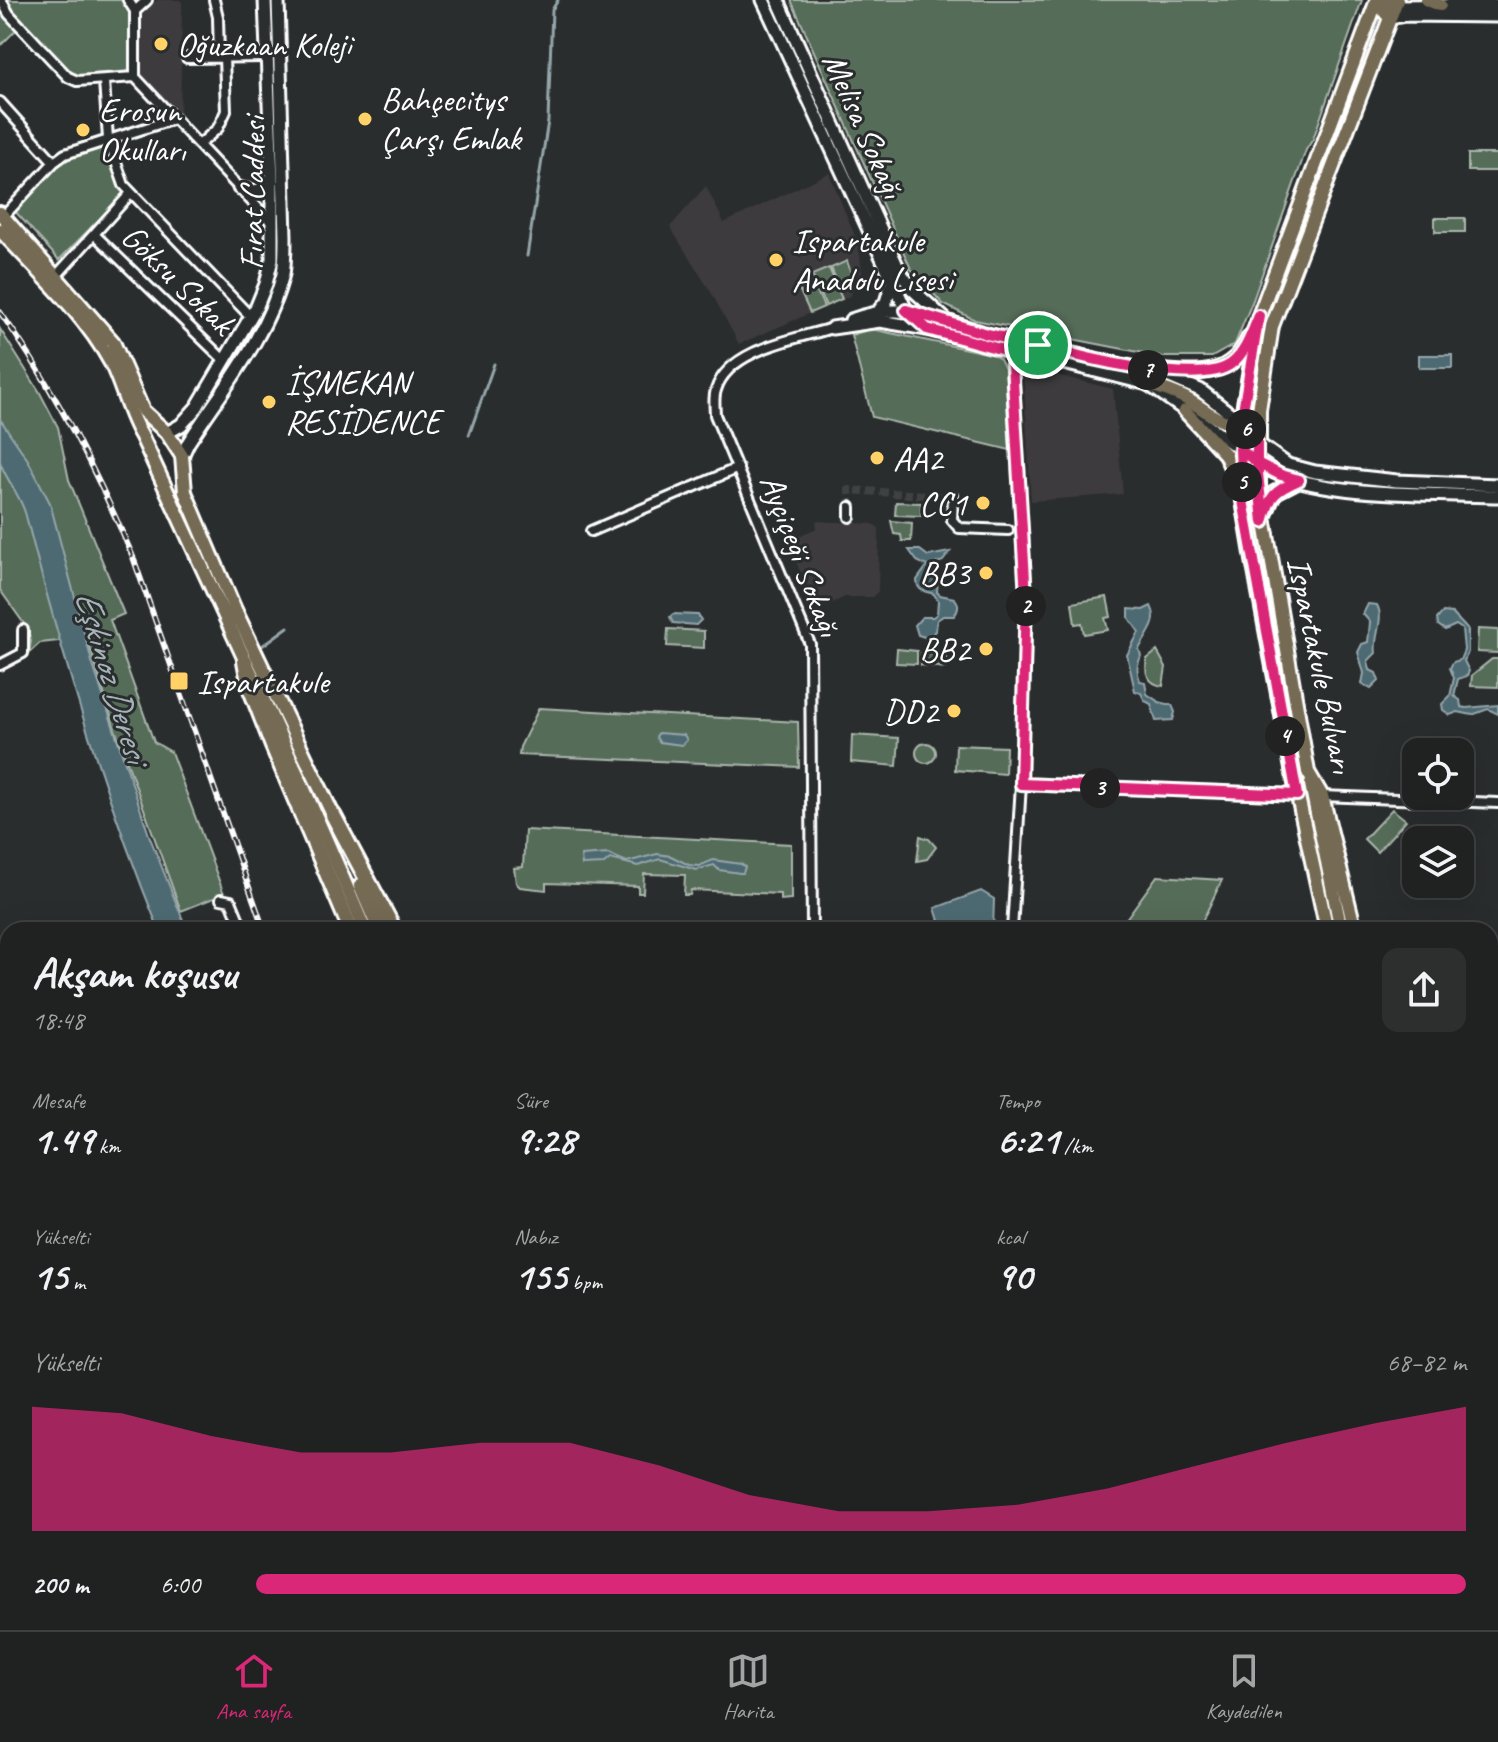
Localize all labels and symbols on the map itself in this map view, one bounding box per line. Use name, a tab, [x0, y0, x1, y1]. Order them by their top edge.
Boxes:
place label: Oğuzkaan Koleji	[177, 23, 356, 66]
marker: Oğuzkaan Koleji	[152, 35, 170, 53]
street label: Melisa Sokağı	[813, 46, 916, 206]
place label: Bahçecitys Çarşı Emlak	[381, 78, 523, 160]
place label: Erosun Okulları	[99, 89, 187, 171]
marker: Bahçecitys Çarşı Emlak	[356, 110, 374, 128]
street label: Fırat Caddesi	[229, 112, 275, 270]
marker: Erosun Okulları	[74, 121, 92, 139]
street label: Göksu Sokak	[112, 215, 245, 345]
place label: Ispartakule Anadolu Lisesi	[792, 219, 957, 301]
marker: Ispartakule Anadolu Lisesi	[767, 251, 785, 269]
pin	[1004, 311, 1072, 379]
pin: 7	[1128, 350, 1168, 390]
place label: İŞMEKAN RESİDENCE	[285, 361, 445, 443]
marker: İŞMEKAN RESİDENCE	[260, 393, 278, 411]
pin: 6	[1226, 409, 1266, 449]
place label: AA2	[893, 437, 945, 480]
marker: AA2	[868, 449, 886, 467]
pin: 5	[1222, 462, 1262, 502]
street label: Ayçiçeği Sokağı	[750, 468, 852, 644]
place label: CC1	[919, 482, 969, 525]
marker: CC1	[974, 494, 992, 512]
place label: BB3	[920, 552, 973, 595]
street label: Ispartakule Bulvarı	[1277, 553, 1365, 778]
marker: BB3	[977, 564, 995, 582]
water label: Eşkinoz Deresi	[64, 585, 162, 775]
pin: 2	[1006, 586, 1046, 626]
place label: BB2	[920, 628, 973, 671]
marker: BB2	[977, 640, 995, 658]
place label: Ispartakule	[197, 660, 331, 703]
marker: Ispartakule	[168, 670, 190, 692]
place label: DD2	[883, 690, 941, 733]
marker: DD2	[945, 702, 963, 720]
pin: 4	[1265, 716, 1305, 756]
pin: 3	[1080, 768, 1120, 808]

